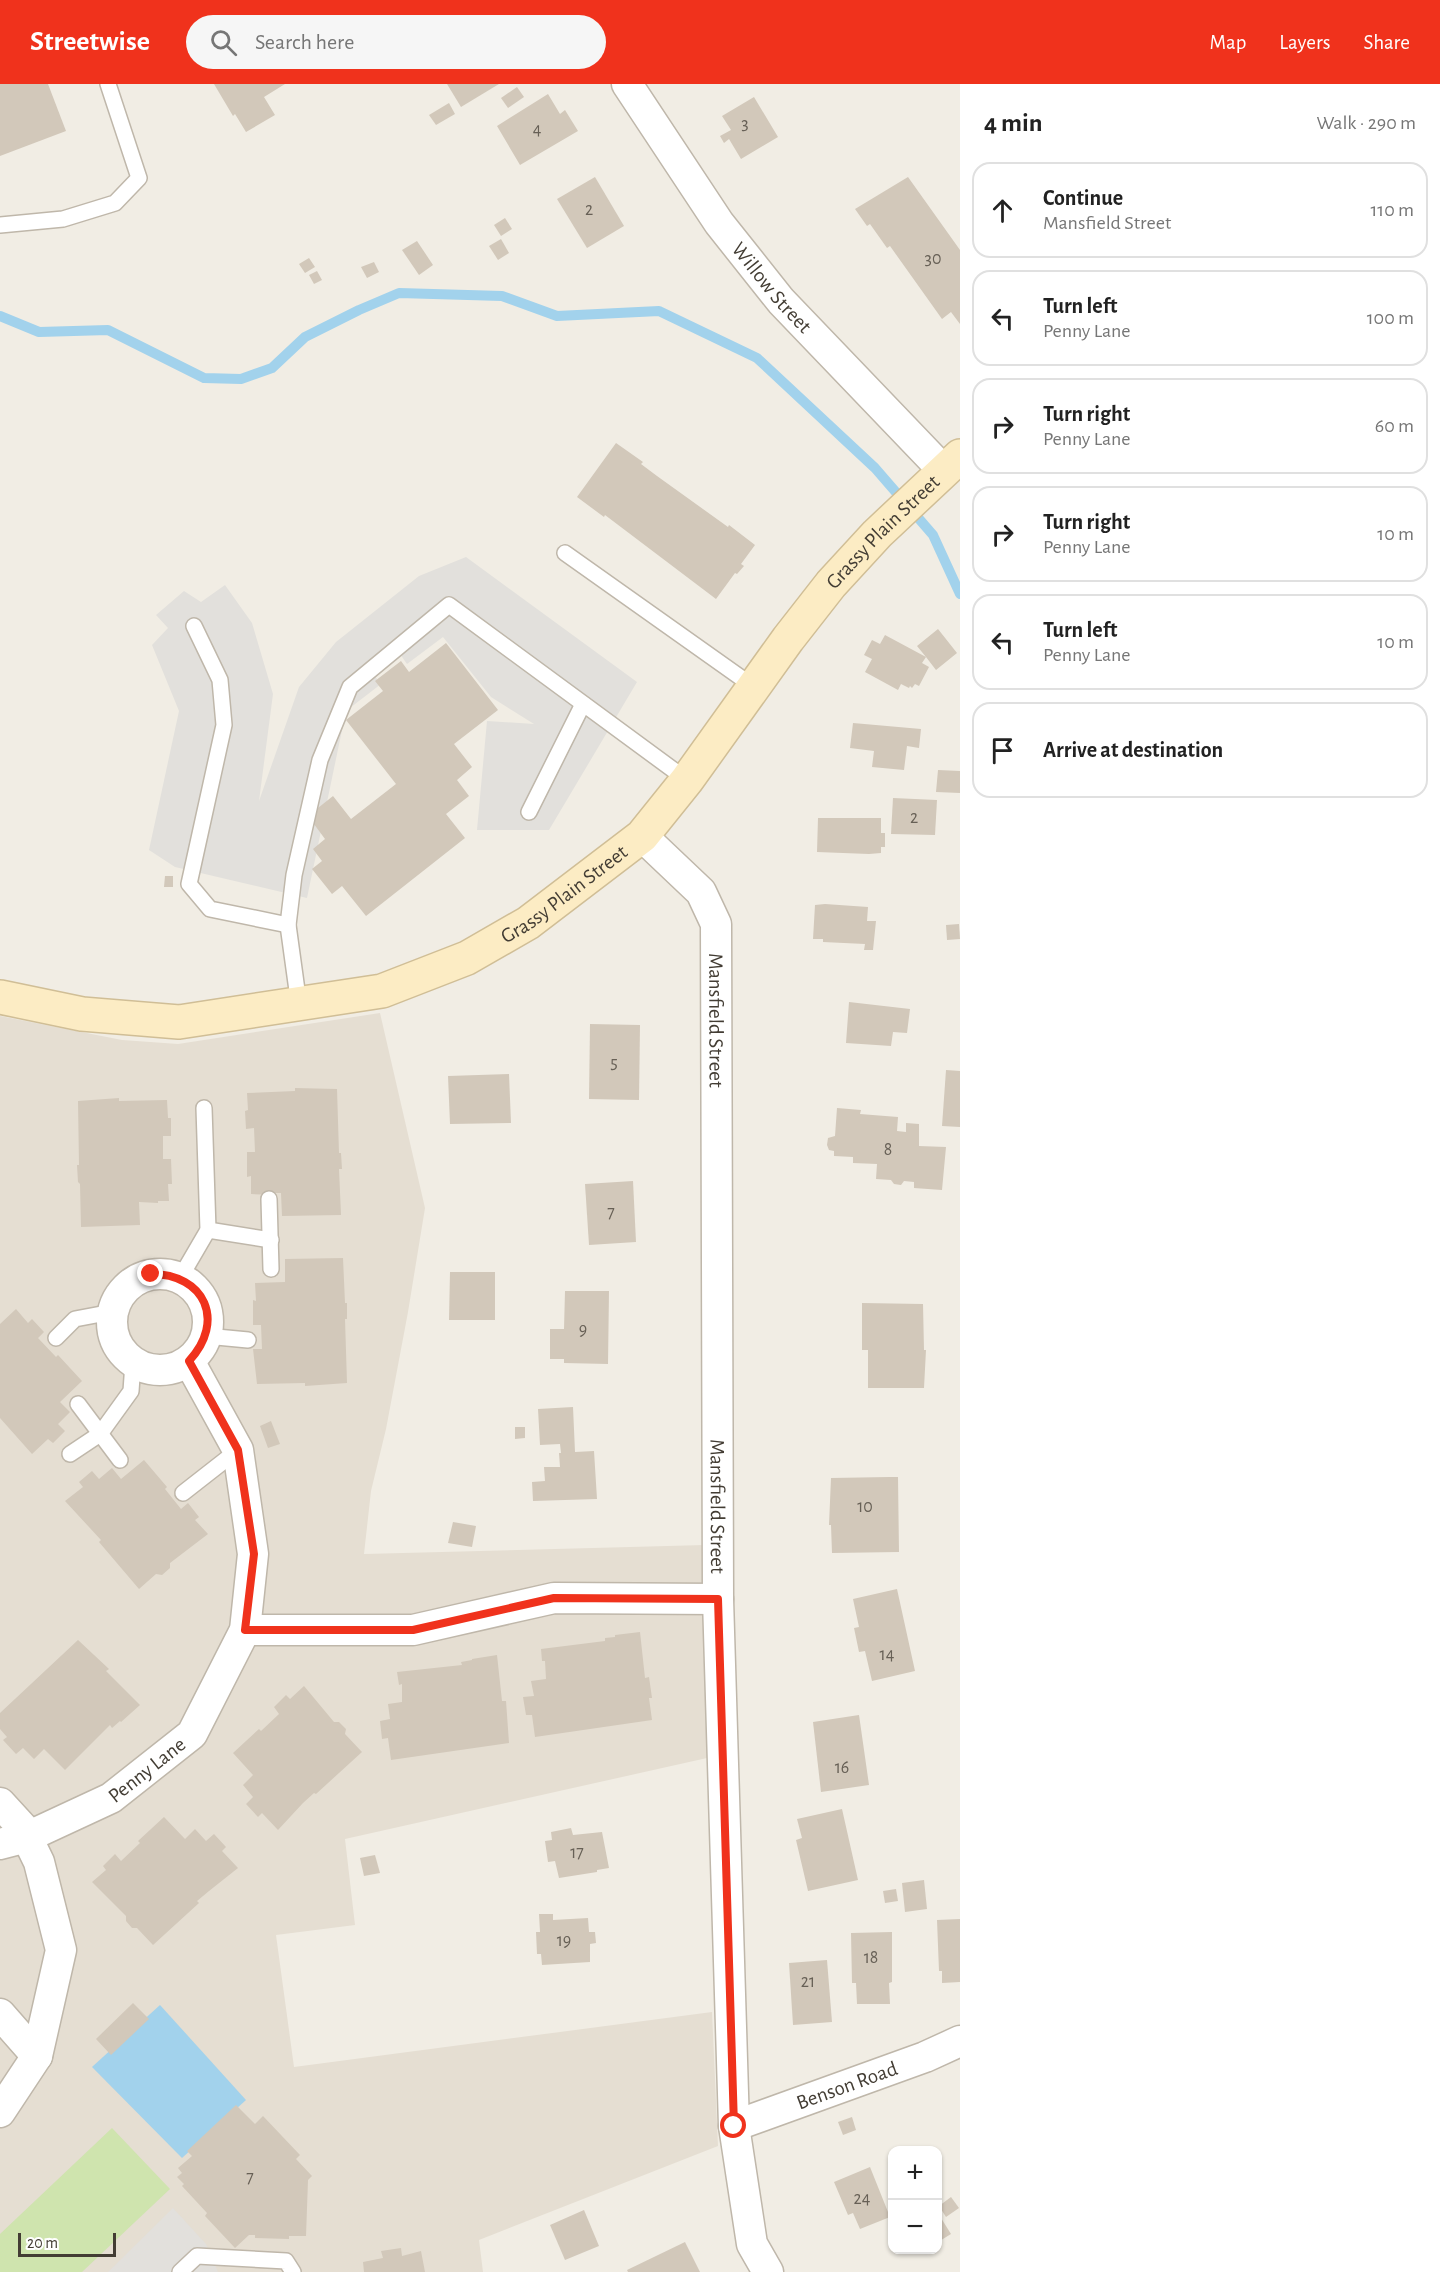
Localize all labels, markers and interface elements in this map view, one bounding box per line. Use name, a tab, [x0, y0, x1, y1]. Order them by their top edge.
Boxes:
search box	[186, 15, 606, 69]
icon: search	[207, 26, 240, 59]
text: Streetwise	[30, 28, 150, 56]
text: Search here	[255, 31, 354, 53]
text: Map	[1210, 32, 1246, 53]
text: Layers	[1279, 32, 1330, 53]
text: Share	[1363, 32, 1410, 53]
text: 4 min	[984, 110, 1043, 136]
text: Walk · 290 m	[1316, 113, 1416, 133]
house number: 3	[741, 115, 749, 133]
house number: 4	[533, 121, 542, 139]
text: Continue	[1043, 187, 1123, 209]
icon: ahead	[986, 194, 1019, 227]
text: 110 m	[1370, 200, 1414, 220]
house number: 2	[585, 201, 593, 219]
text: Mansfield Street	[1043, 213, 1171, 233]
street label: Willow Street	[728, 238, 816, 337]
house number: 30	[925, 250, 941, 268]
text: Turn left	[1043, 295, 1117, 317]
icon: left	[986, 302, 1019, 335]
text: 100 m	[1367, 308, 1414, 328]
text: Penny Lane	[1043, 321, 1131, 341]
text: Turn right	[1043, 403, 1130, 425]
icon: right	[986, 410, 1019, 443]
text: 60 m	[1375, 416, 1414, 436]
text: Penny Lane	[1043, 429, 1131, 449]
street label: Grassy Plain Street	[822, 471, 944, 593]
text: Turn right	[1043, 511, 1130, 533]
icon: right	[986, 518, 1019, 551]
text: 10 m	[1377, 524, 1414, 544]
text: Penny Lane	[1043, 537, 1131, 557]
text: Turn left	[1043, 619, 1117, 641]
icon: left	[986, 626, 1019, 659]
text: 10 m	[1377, 632, 1414, 652]
text: Penny Lane	[1043, 645, 1131, 665]
icon: arrive	[986, 734, 1019, 767]
text: Arrive at destination	[1043, 739, 1223, 761]
house number: 2	[910, 809, 918, 827]
street label: Grassy Plain Street	[497, 841, 632, 947]
street label: Mansfield Street	[705, 953, 726, 1088]
house number: 5	[610, 1054, 618, 1072]
house number: 8	[884, 1141, 892, 1159]
house number: 7	[607, 1204, 615, 1222]
route end	[137, 1260, 163, 1286]
house number: 9	[579, 1321, 587, 1339]
street label: Mansfield Street	[707, 1439, 728, 1574]
house number: 10	[857, 1498, 873, 1516]
house number: 14	[880, 1646, 895, 1664]
street label: Penny Lane	[104, 1733, 190, 1807]
house number: 16	[835, 1759, 849, 1777]
house number: 17	[570, 1844, 584, 1862]
house number: 19	[557, 1932, 571, 1950]
house number: 18	[864, 1949, 878, 1967]
house number: 21	[801, 1973, 815, 1991]
street label: Benson Road	[794, 2058, 900, 2114]
route start	[720, 2112, 746, 2138]
map controls	[888, 2146, 942, 2254]
button: +	[888, 2146, 942, 2200]
house number: 7	[246, 2169, 254, 2187]
house number: 24	[854, 2190, 871, 2208]
button: −	[888, 2200, 942, 2254]
scale bar	[18, 2230, 116, 2258]
text: 20 m	[27, 2235, 58, 2251]

